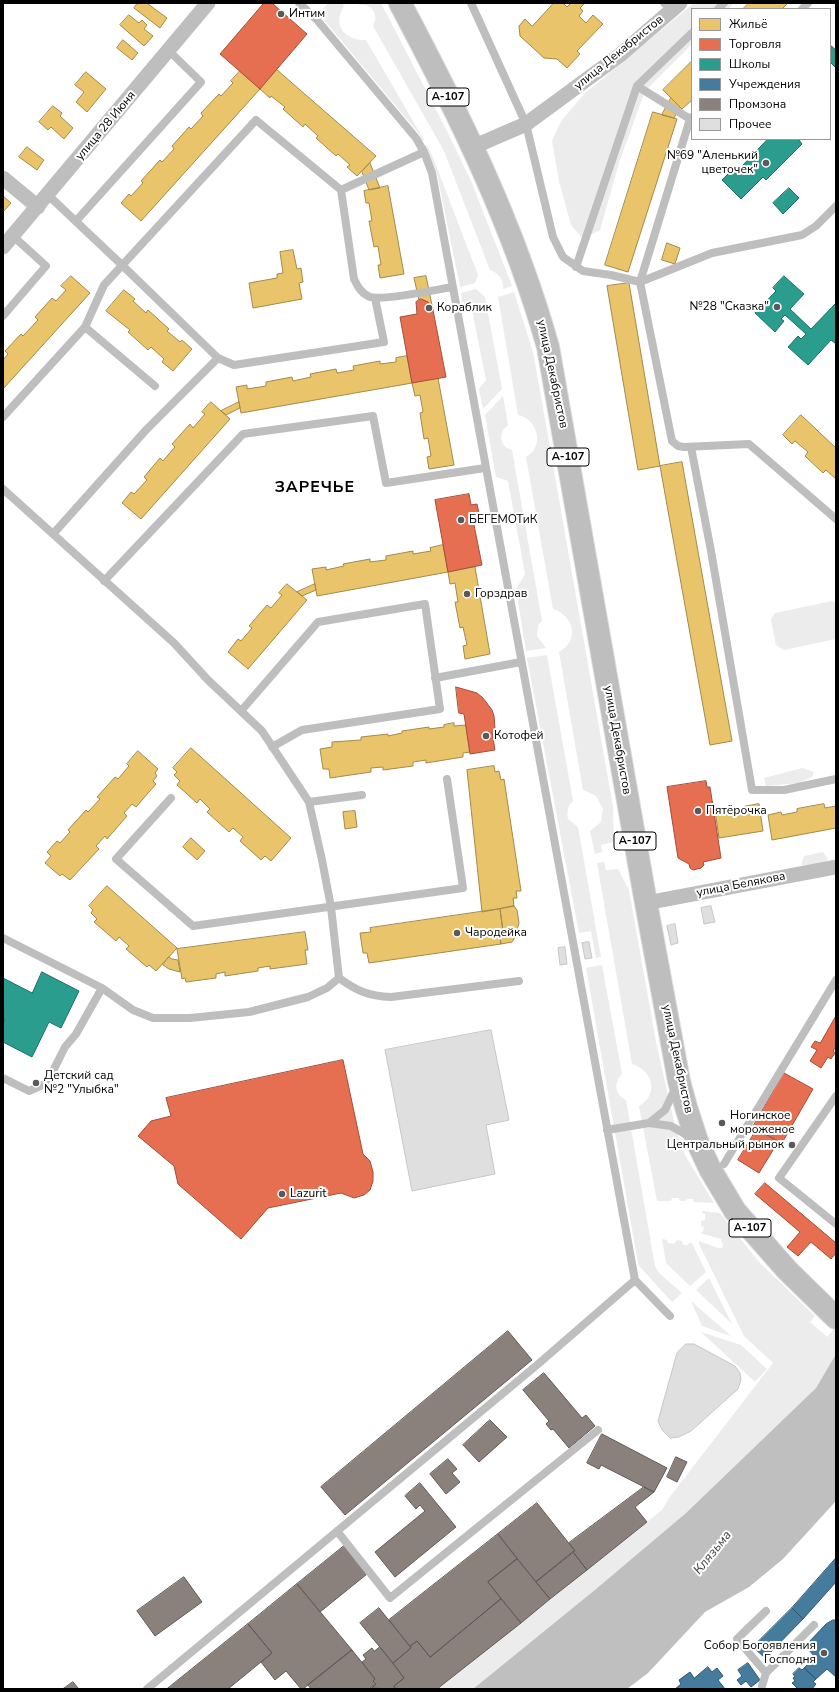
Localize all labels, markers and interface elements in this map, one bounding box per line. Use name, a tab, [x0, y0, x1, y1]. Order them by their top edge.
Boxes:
place label: Интим	[289, 7, 325, 21]
legend	[691, 8, 831, 140]
marker: Интим	[276, 9, 286, 19]
street label: улица Декабристов	[572, 13, 666, 93]
text: Жильё	[729, 16, 767, 32]
text: Торговля	[729, 36, 781, 52]
text: Школы	[729, 56, 770, 72]
text: Учреждения	[729, 76, 801, 92]
road number: А-107	[427, 88, 469, 106]
street label: улица 28 Июня	[73, 89, 139, 163]
text: Промзона	[729, 96, 786, 112]
text: Прочее	[729, 116, 772, 132]
place label: №69 "Аленький цветочек"	[667, 149, 758, 177]
marker: №69 "Аленький цветочек"	[761, 158, 771, 168]
place label: №28 "Сказка"	[690, 300, 769, 314]
place label: Кораблик	[437, 301, 492, 315]
marker: №28 "Сказка"	[772, 302, 782, 312]
marker: Кораблик	[424, 303, 434, 313]
street label: улица Декабристов	[533, 318, 571, 430]
road number: А-107	[547, 448, 589, 466]
district label: ЗАРЕЧЬЕ	[275, 478, 355, 498]
place label: БЕГЕМОТиК	[469, 513, 537, 527]
marker: БЕГЕМОТиК	[456, 515, 466, 525]
place label: Горздрав	[475, 587, 527, 601]
marker: Горздрав	[462, 589, 472, 599]
street label: улица Декабристов	[600, 684, 634, 796]
place label: Котофей	[494, 729, 544, 743]
marker: Котофей	[481, 731, 491, 741]
place label: Пятёрочка	[706, 804, 767, 818]
marker: Пятёрочка	[693, 806, 703, 816]
road number: А-107	[614, 832, 656, 850]
street label: улица Белякова	[695, 869, 787, 901]
place label: Чародейка	[465, 926, 527, 940]
marker: Чародейка	[452, 928, 462, 938]
street label: улица Декабристов	[658, 1003, 696, 1115]
place label: Детский сад №2 "Улыбка"	[44, 1069, 119, 1097]
marker: Детский сад №2 "Улыбка"	[31, 1078, 41, 1088]
place label: Ногинское мороженое	[730, 1109, 795, 1137]
marker: Ногинское мороженое	[717, 1118, 727, 1128]
place label: Центральный рынок	[667, 1138, 784, 1152]
marker: Центральный рынок	[787, 1140, 797, 1150]
place label: Lazurit	[290, 1187, 326, 1201]
marker: Lazurit	[277, 1189, 287, 1199]
road number: А-107	[729, 1219, 771, 1237]
water label: Клязьма	[691, 1528, 735, 1578]
place label: Собор Богоявления Господня	[704, 1639, 816, 1667]
marker: Собор Богоявления Господня	[819, 1648, 829, 1658]

